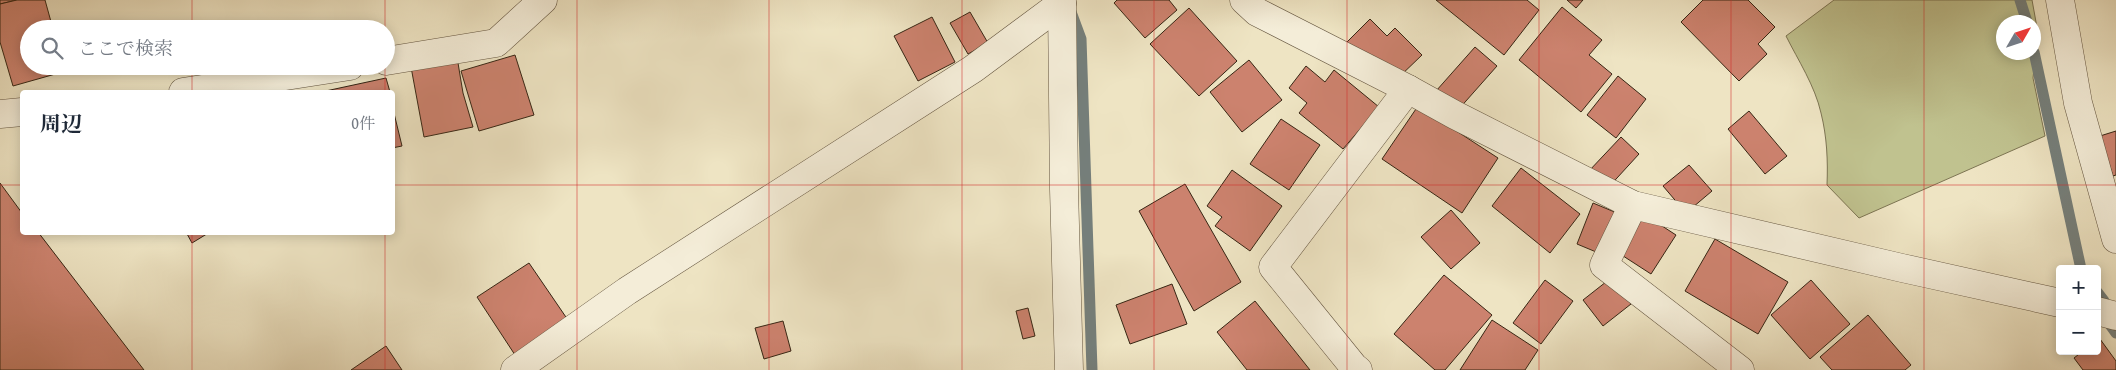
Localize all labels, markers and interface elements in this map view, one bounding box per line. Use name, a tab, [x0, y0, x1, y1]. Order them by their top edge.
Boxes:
north arrow	[1996, 15, 2041, 60]
search box	[20, 20, 395, 75]
icon: search	[38, 34, 66, 62]
text: ここで検索	[78, 34, 173, 62]
text: 周辺	[40, 108, 82, 139]
text: 0件	[351, 111, 375, 135]
map controls	[2056, 265, 2101, 355]
button: +	[2056, 265, 2101, 310]
button: −	[2056, 310, 2101, 355]

